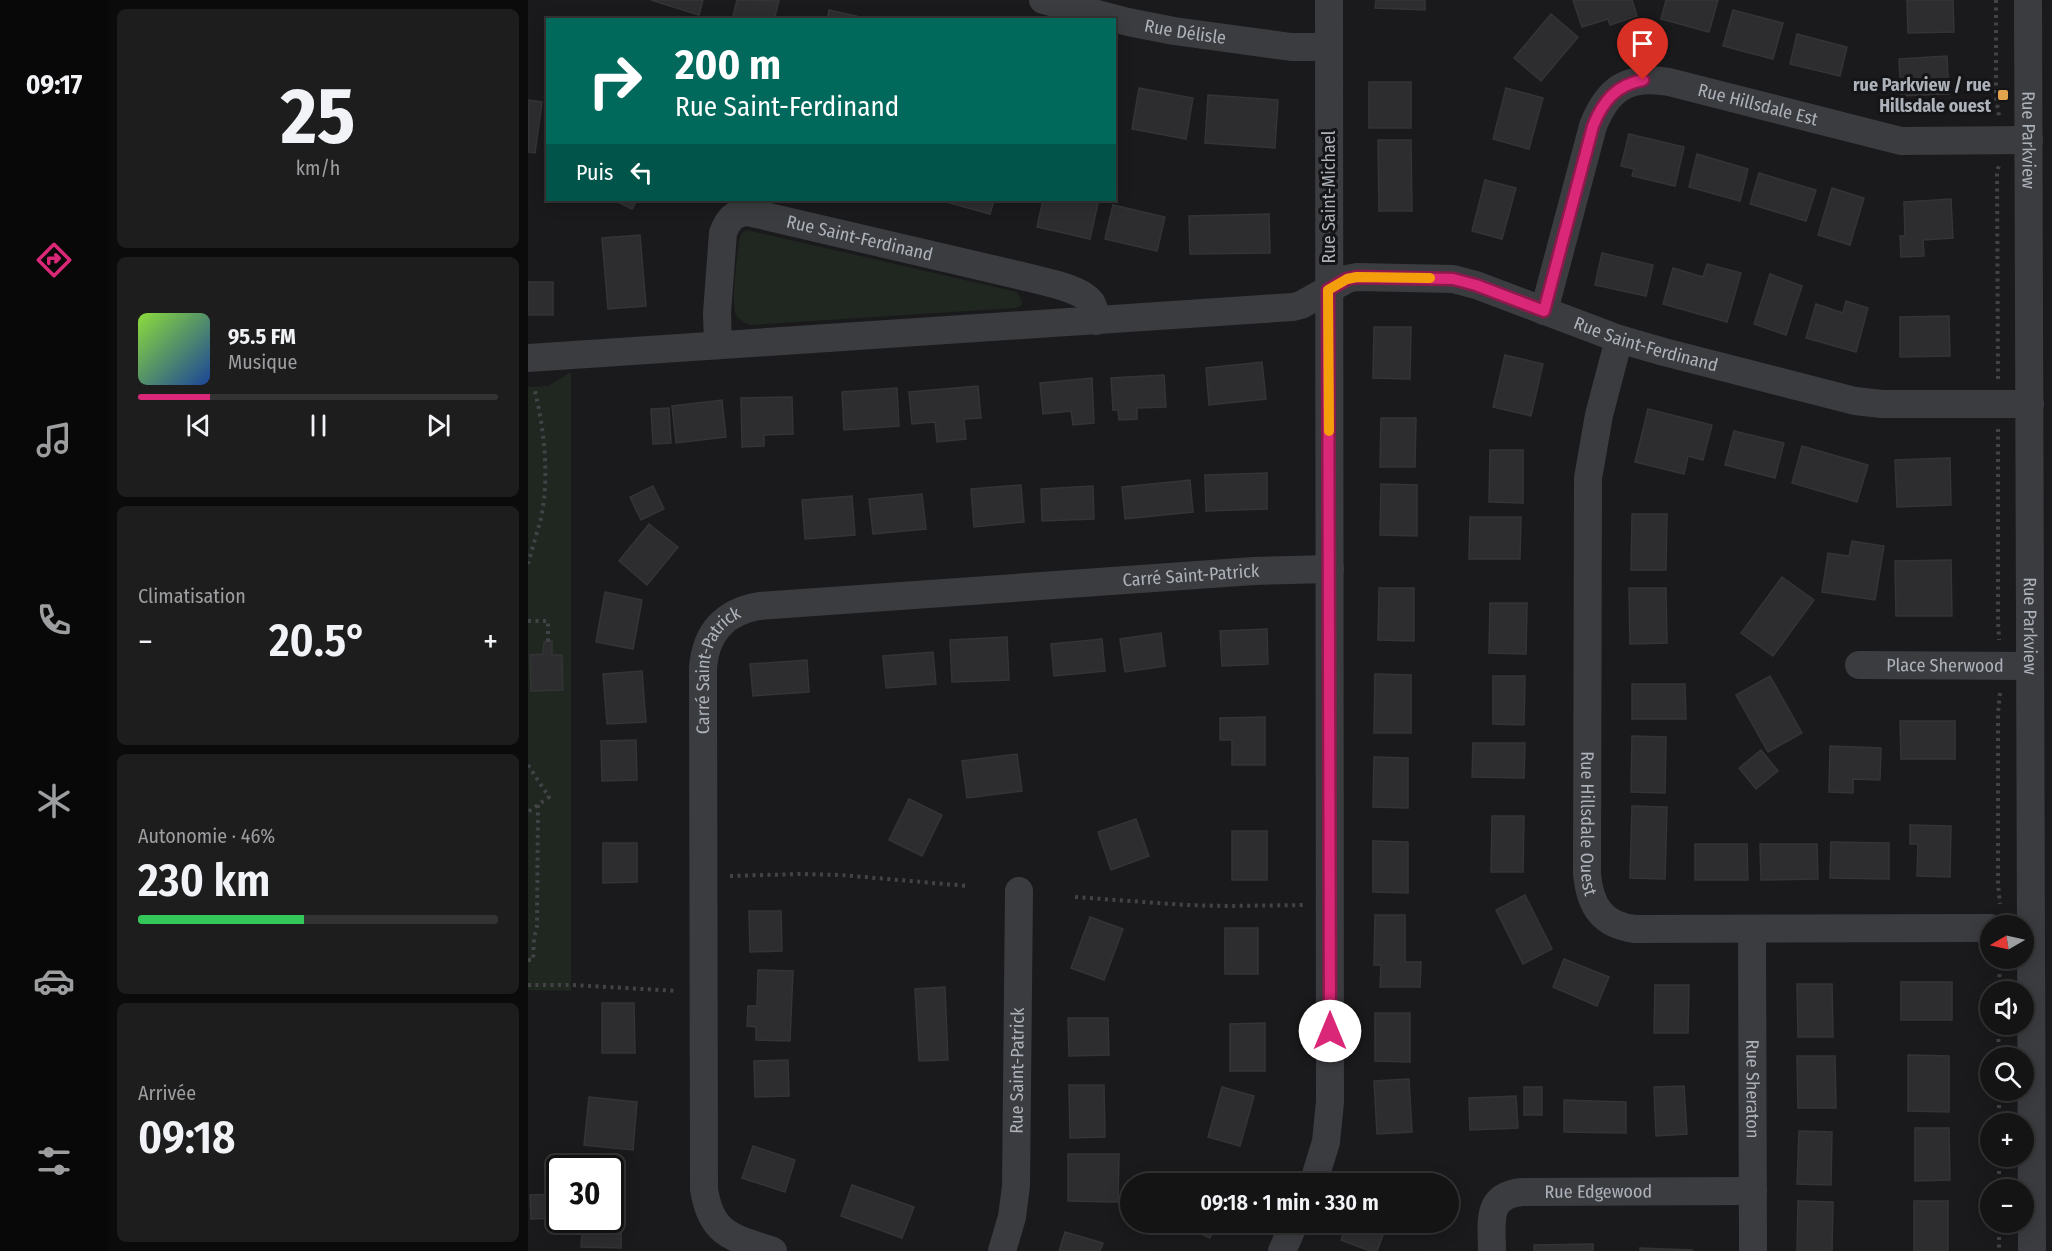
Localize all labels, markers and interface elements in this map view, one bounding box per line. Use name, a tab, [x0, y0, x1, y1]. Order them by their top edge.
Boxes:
street label: Rue Délisle	[1143, 14, 1228, 49]
pin	[1617, 18, 1668, 80]
icon: arrive	[1626, 27, 1659, 60]
text: 200 m	[675, 40, 781, 90]
icon: right	[576, 42, 654, 120]
text: 09:17	[26, 69, 82, 101]
text: 25	[281, 70, 355, 164]
place label: rue Parkview / rue Hillsdale ouest	[1853, 74, 1992, 117]
street label: Rue Hillsdale Est	[1696, 79, 1820, 130]
marker: rue Parkview / rue Hillsdale ouest	[1996, 88, 2010, 102]
text: Rue Saint-Ferdinand	[675, 91, 899, 123]
street label: Rue Parkview	[2017, 91, 2040, 189]
street label: Rue Saint-Michael	[1318, 130, 1340, 263]
text: km/h	[296, 156, 340, 180]
icon: left	[625, 156, 658, 189]
text: Puis	[576, 159, 613, 186]
street label: Rue Saint-Ferdinand	[784, 210, 935, 266]
icon: directions	[33, 239, 75, 281]
street label: Rue Saint-Ferdinand	[1571, 312, 1720, 376]
text: 95.5 FM	[228, 323, 296, 350]
text: Musique	[228, 350, 297, 374]
icon: previous	[182, 409, 215, 442]
icon: pause	[302, 409, 335, 442]
icon: next	[422, 409, 455, 442]
icon: music	[33, 419, 75, 461]
street label: Carré Saint-Patrick	[1122, 560, 1260, 591]
street label: Rue Parkview	[2019, 577, 2041, 675]
text: Climatisation	[138, 584, 246, 608]
icon: phone	[33, 599, 75, 641]
street label: Carré Saint-Patrick	[692, 602, 745, 734]
text: 20.5°	[269, 614, 367, 668]
text: −	[138, 622, 153, 662]
text: +	[483, 622, 498, 662]
street label: Place Sherwood	[1886, 654, 2004, 677]
street label: Rue Hillsdale Ouest	[1576, 751, 1602, 898]
icon: climate	[33, 780, 75, 822]
text: Autonomie · 46%	[138, 824, 275, 848]
text: 230 km	[138, 854, 270, 908]
north arrow	[1980, 915, 2034, 969]
map controls	[1980, 915, 2034, 1233]
icon: car	[33, 960, 75, 1002]
button: sound	[1980, 981, 2034, 1035]
position arrow	[1298, 999, 1362, 1063]
street label: Rue Saint-Patrick	[1006, 1007, 1029, 1134]
street label: Rue Sheraton	[1741, 1040, 1764, 1138]
button: search	[1980, 1047, 2034, 1101]
text: Arrivée	[138, 1081, 196, 1105]
text: 09:18	[138, 1111, 236, 1165]
button: +	[1980, 1113, 2034, 1167]
icon: filters	[33, 1140, 75, 1182]
speed limit sign: 30	[546, 1155, 624, 1233]
button: −	[1980, 1179, 2034, 1233]
street label: Rue Edgewood	[1544, 1180, 1652, 1203]
text: 09:18 · 1 min · 330 m	[1200, 1189, 1379, 1216]

